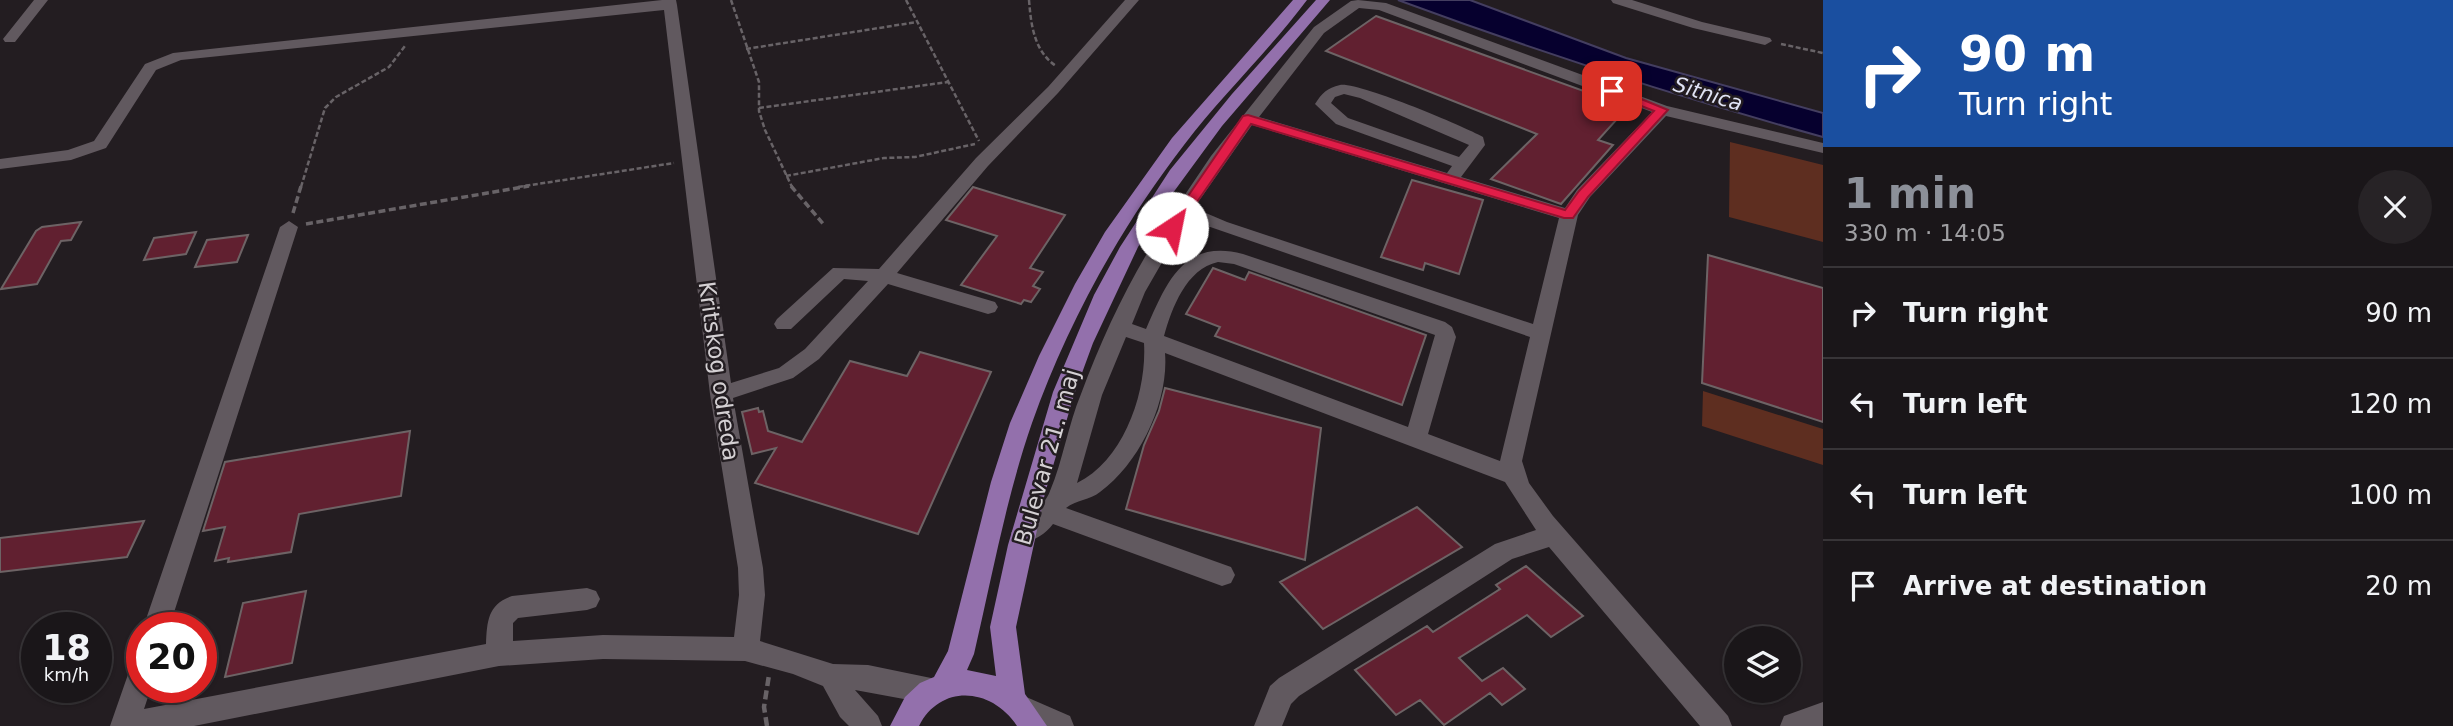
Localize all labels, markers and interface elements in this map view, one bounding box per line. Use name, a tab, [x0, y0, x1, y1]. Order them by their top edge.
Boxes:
text: 90 m	[1959, 26, 2095, 83]
icon: right	[1844, 28, 1935, 119]
pin	[1582, 61, 1642, 121]
icon: arrive	[1593, 72, 1631, 110]
water label: Sitnica	[1671, 72, 1745, 116]
text: Turn right	[1959, 85, 2112, 123]
text: 1 min	[1844, 169, 1976, 218]
button: close	[2358, 170, 2432, 244]
position arrow	[1135, 191, 1209, 265]
text: 330 m · 14:05	[1844, 220, 2006, 246]
street label: Kritskog odreda	[694, 280, 744, 462]
icon: right	[1844, 294, 1882, 332]
text: Turn right	[1903, 298, 2048, 328]
text: 90 m	[2365, 298, 2432, 328]
street label: Bulevar 21. maj	[1009, 366, 1085, 548]
icon: left	[1844, 385, 1882, 423]
text: Turn left	[1903, 389, 2027, 419]
text: 120 m	[2349, 389, 2432, 419]
icon: left	[1844, 476, 1882, 514]
text: Turn left	[1903, 480, 2027, 510]
text: 100 m	[2349, 480, 2432, 510]
icon: arrive	[1844, 567, 1882, 605]
text: Arrive at destination	[1903, 571, 2207, 601]
text: 20 m	[2365, 571, 2432, 601]
speed limit sign: 20	[126, 612, 217, 703]
map controls	[1724, 626, 1801, 703]
button: layers	[1724, 626, 1801, 703]
text: 18	[42, 628, 91, 668]
text: km/h	[44, 664, 89, 685]

